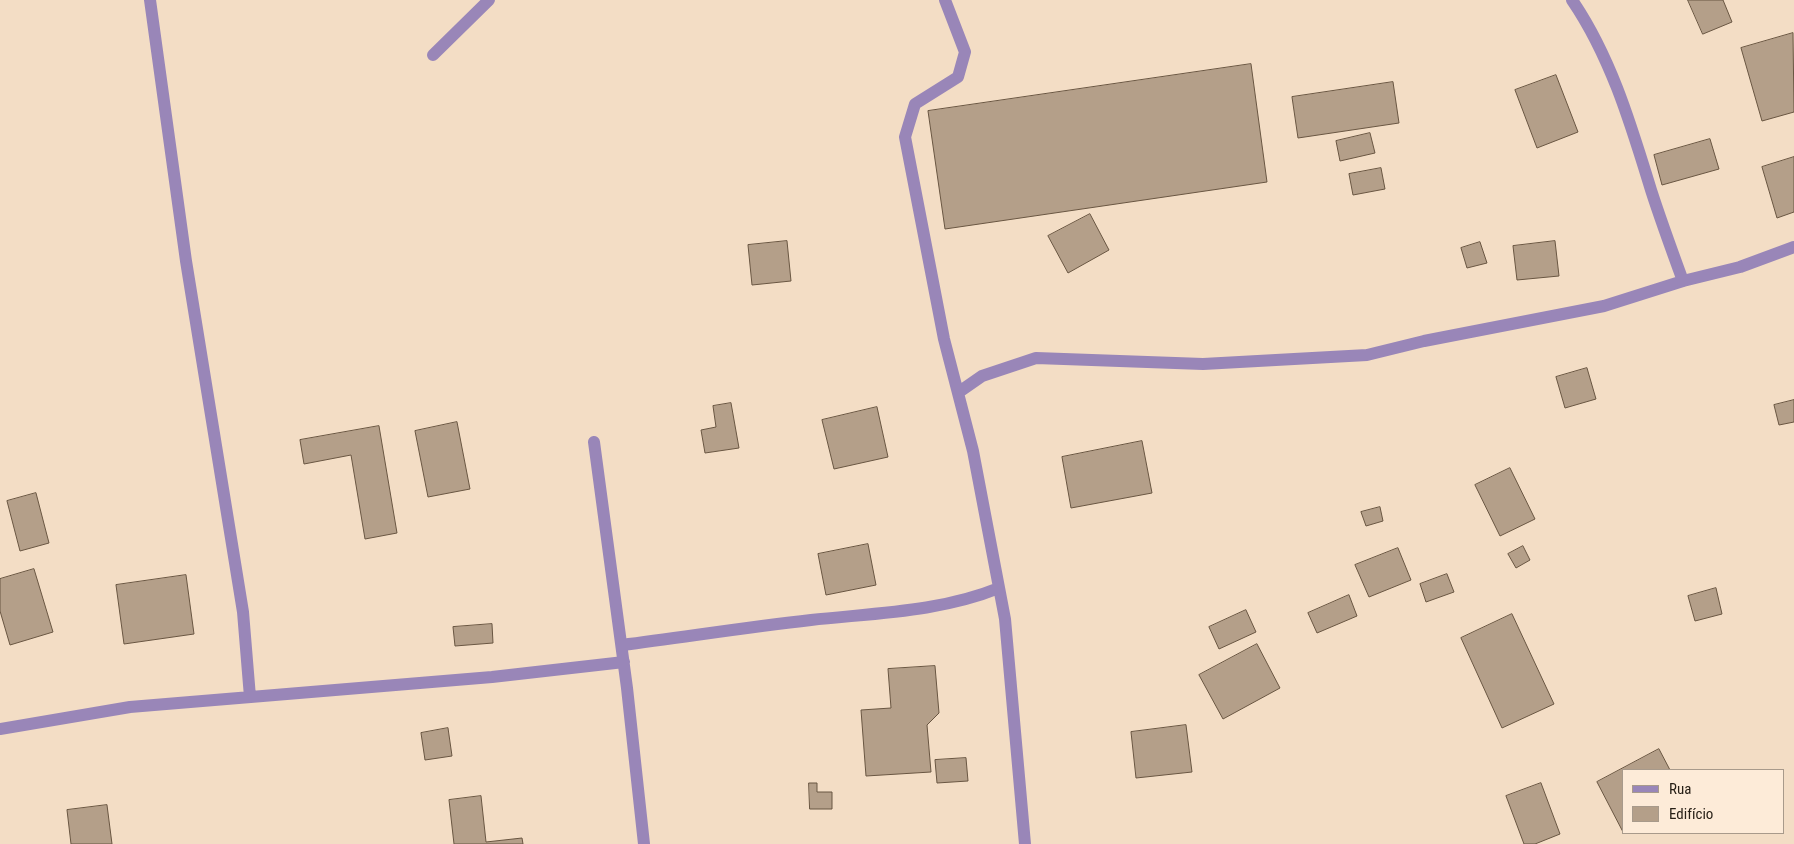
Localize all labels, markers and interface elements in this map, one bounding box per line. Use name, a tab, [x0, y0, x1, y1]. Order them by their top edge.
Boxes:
legend	[1622, 769, 1784, 834]
text: Rua	[1669, 780, 1691, 798]
text: Edifício	[1669, 805, 1713, 823]

